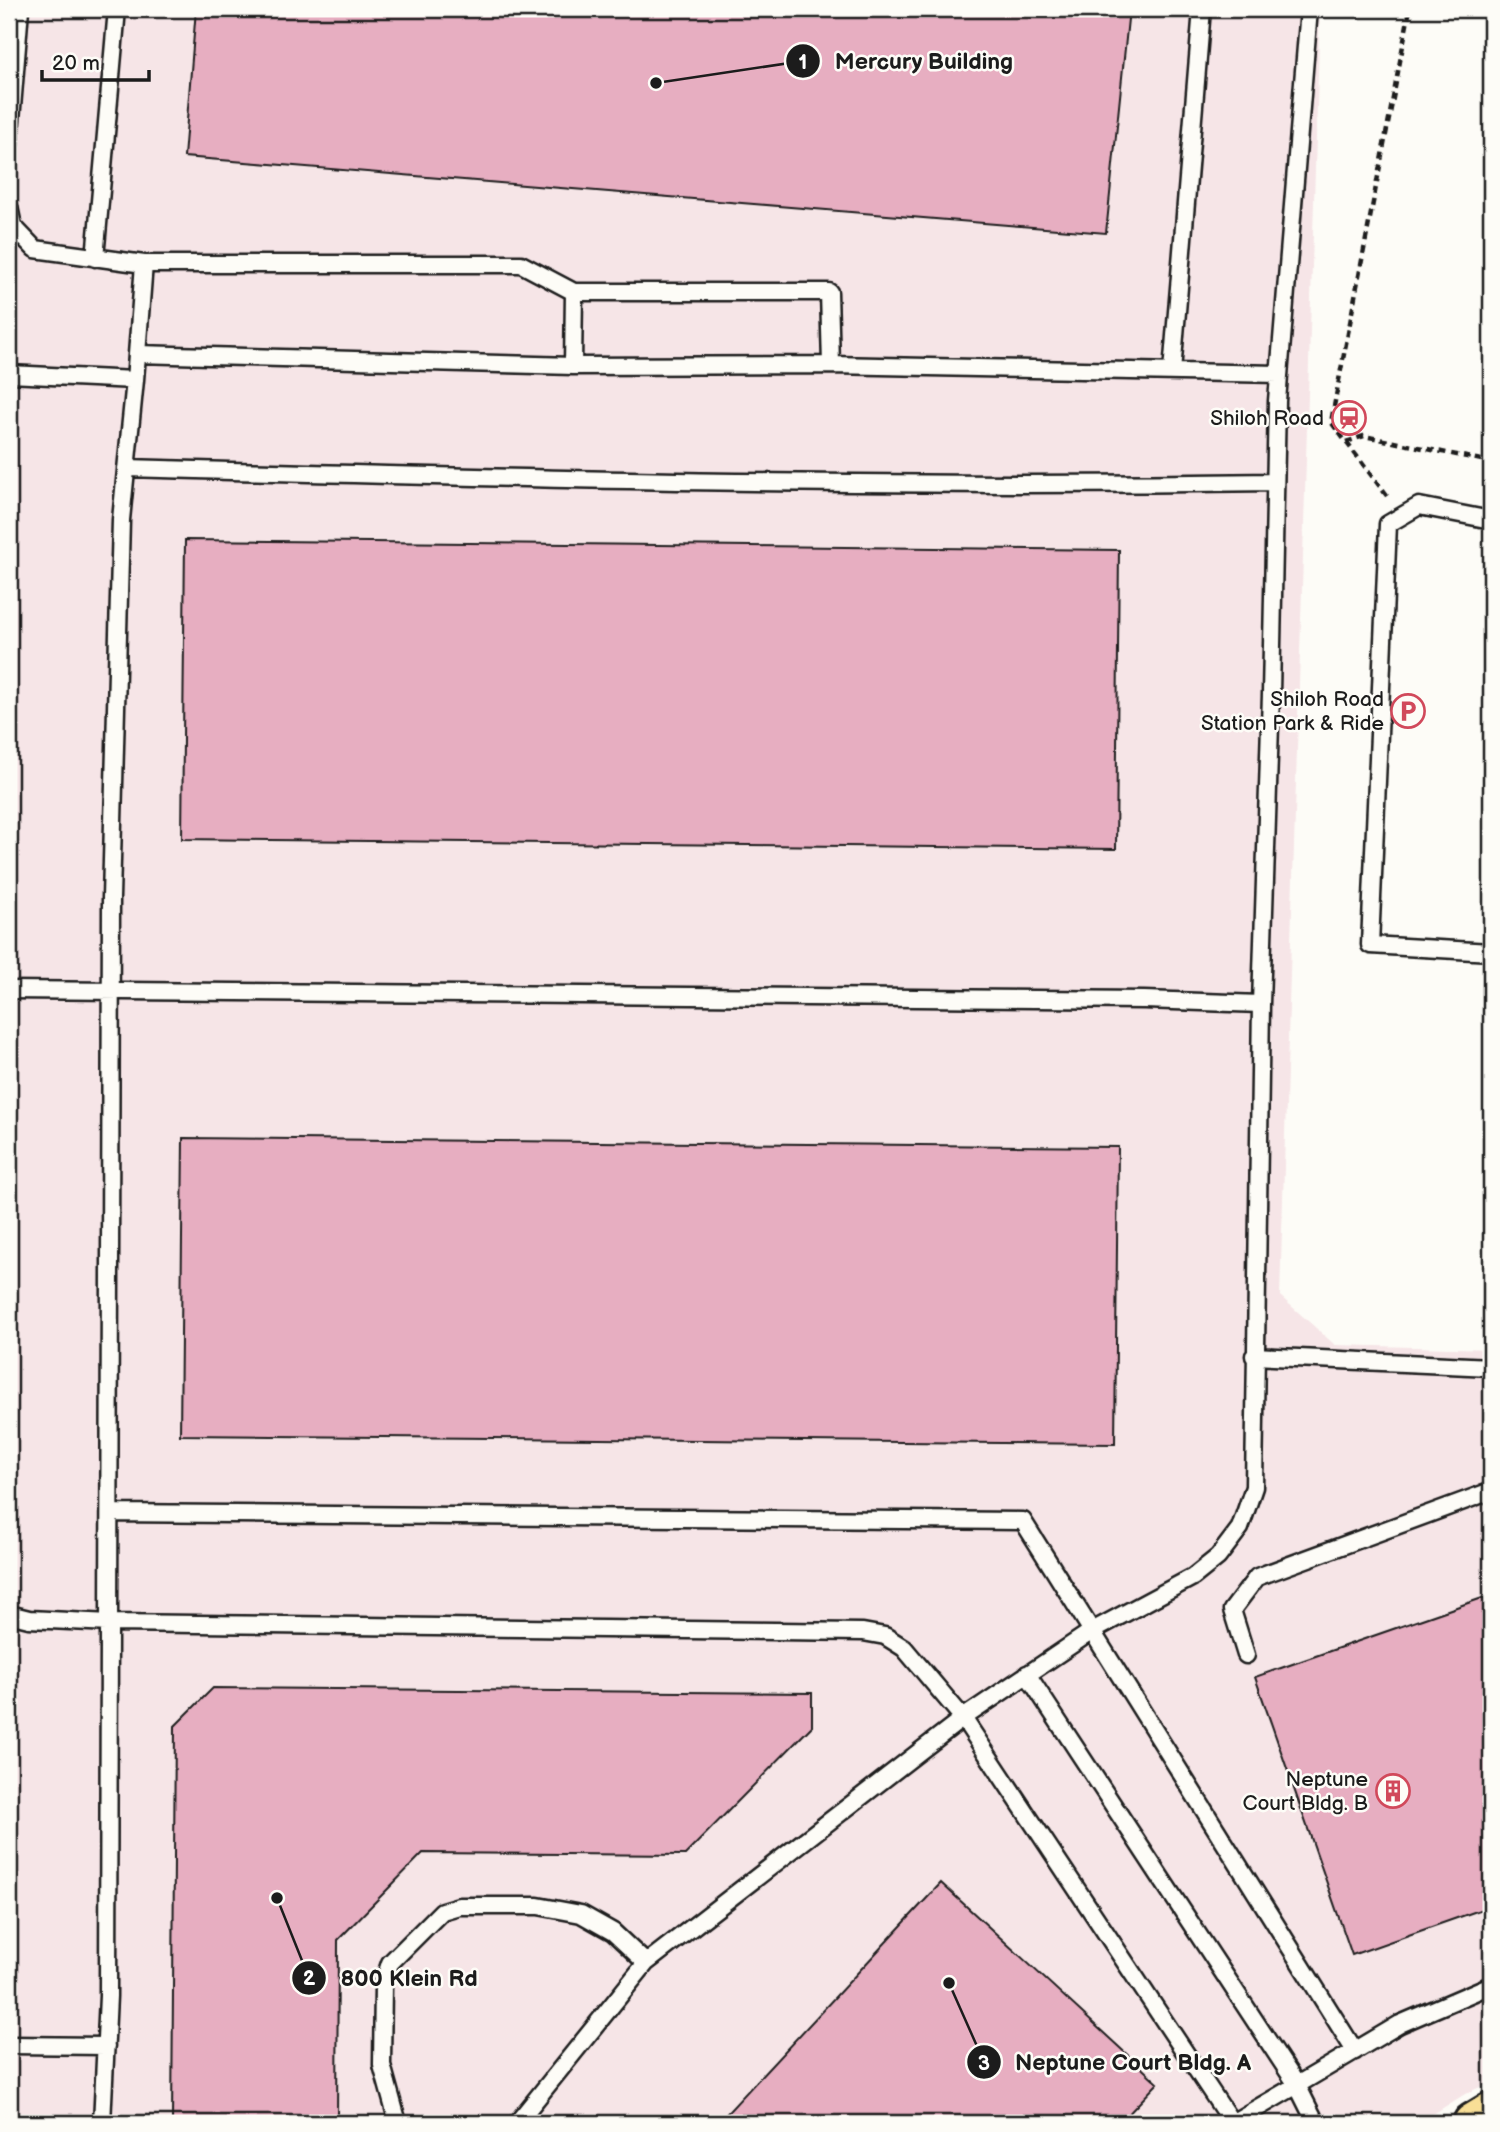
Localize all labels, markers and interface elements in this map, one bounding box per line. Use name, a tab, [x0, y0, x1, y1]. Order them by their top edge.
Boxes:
scale bar	[42, 38, 149, 82]
callout: Mercury Building	[786, 39, 1028, 83]
text: Mercury Building	[835, 48, 1013, 76]
text: 1	[799, 50, 807, 75]
text: 20 m	[52, 51, 100, 76]
station icon: Shiloh Road	[1330, 399, 1368, 437]
place label: Shiloh Road	[1210, 406, 1324, 431]
place label: Shiloh Road Station Park & Ride	[1201, 687, 1384, 736]
parking icon: Shiloh Road Station Park & Ride	[1389, 692, 1427, 730]
place label: Neptune Court Bldg. B	[1243, 1767, 1368, 1816]
building icon: Neptune Court Bldg. B	[1374, 1772, 1412, 1810]
callout: 800 Klein Rd	[292, 1956, 492, 2000]
text: 800 Klein Rd	[340, 1965, 478, 1993]
text: 2	[303, 1966, 316, 1991]
callout: Neptune Court Bldg. A	[966, 2040, 1265, 2084]
text: Neptune Court Bldg. A	[1015, 2049, 1252, 2077]
text: 3	[978, 2051, 990, 2076]

